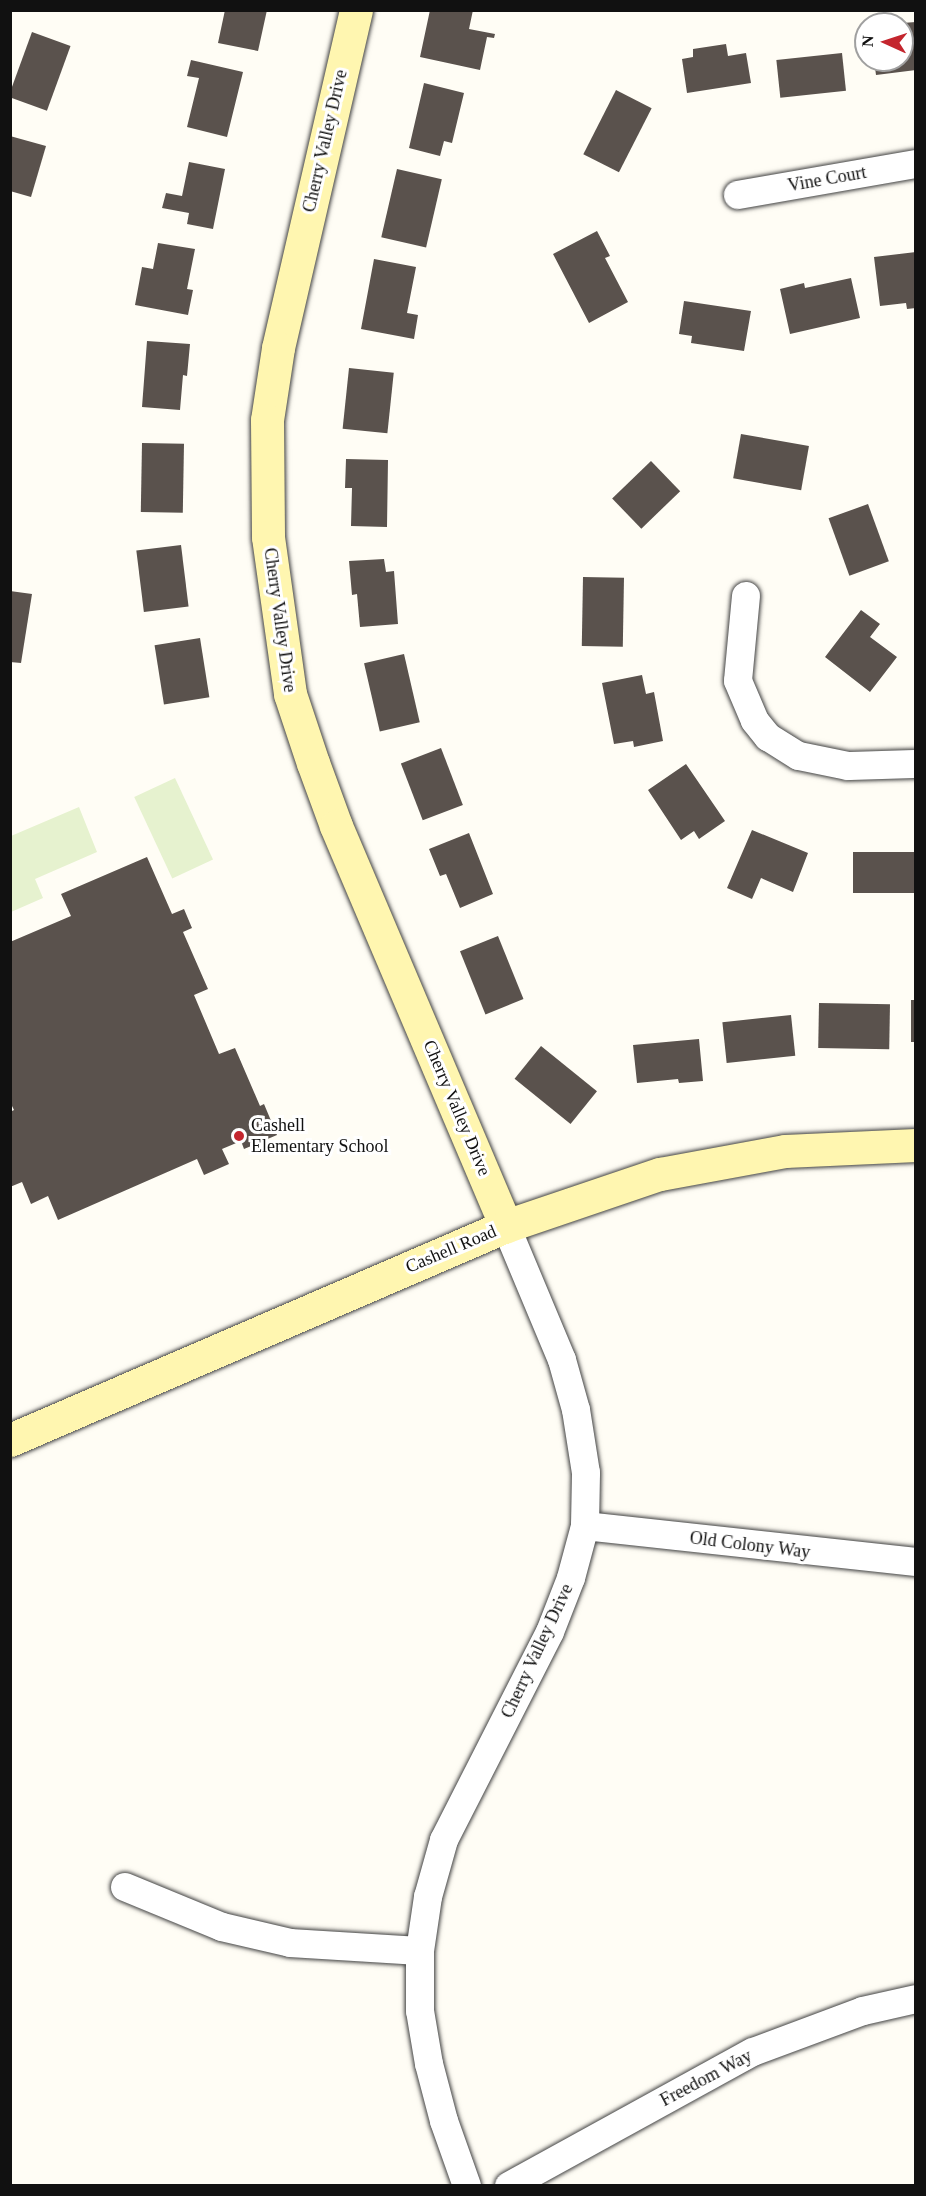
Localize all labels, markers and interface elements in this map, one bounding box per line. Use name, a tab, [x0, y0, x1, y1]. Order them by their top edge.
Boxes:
north arrow	[854, 12, 914, 72]
text: N	[859, 35, 876, 47]
street label: Cherry Valley Drive	[298, 67, 352, 215]
street label: Vine Court	[786, 161, 868, 197]
street label: Cherry Valley Drive	[259, 546, 301, 694]
street label: Cherry Valley Drive	[419, 1037, 495, 1179]
place label: Cashell Elementary School	[251, 1115, 388, 1158]
marker: Cashell Elementary School	[232, 1129, 246, 1143]
street label: Cashell Road	[402, 1220, 500, 1278]
street label: Old Colony Way	[688, 1527, 812, 1563]
street label: Cherry Valley Drive	[496, 1580, 578, 1722]
street label: Freedom Way	[656, 2045, 756, 2111]

